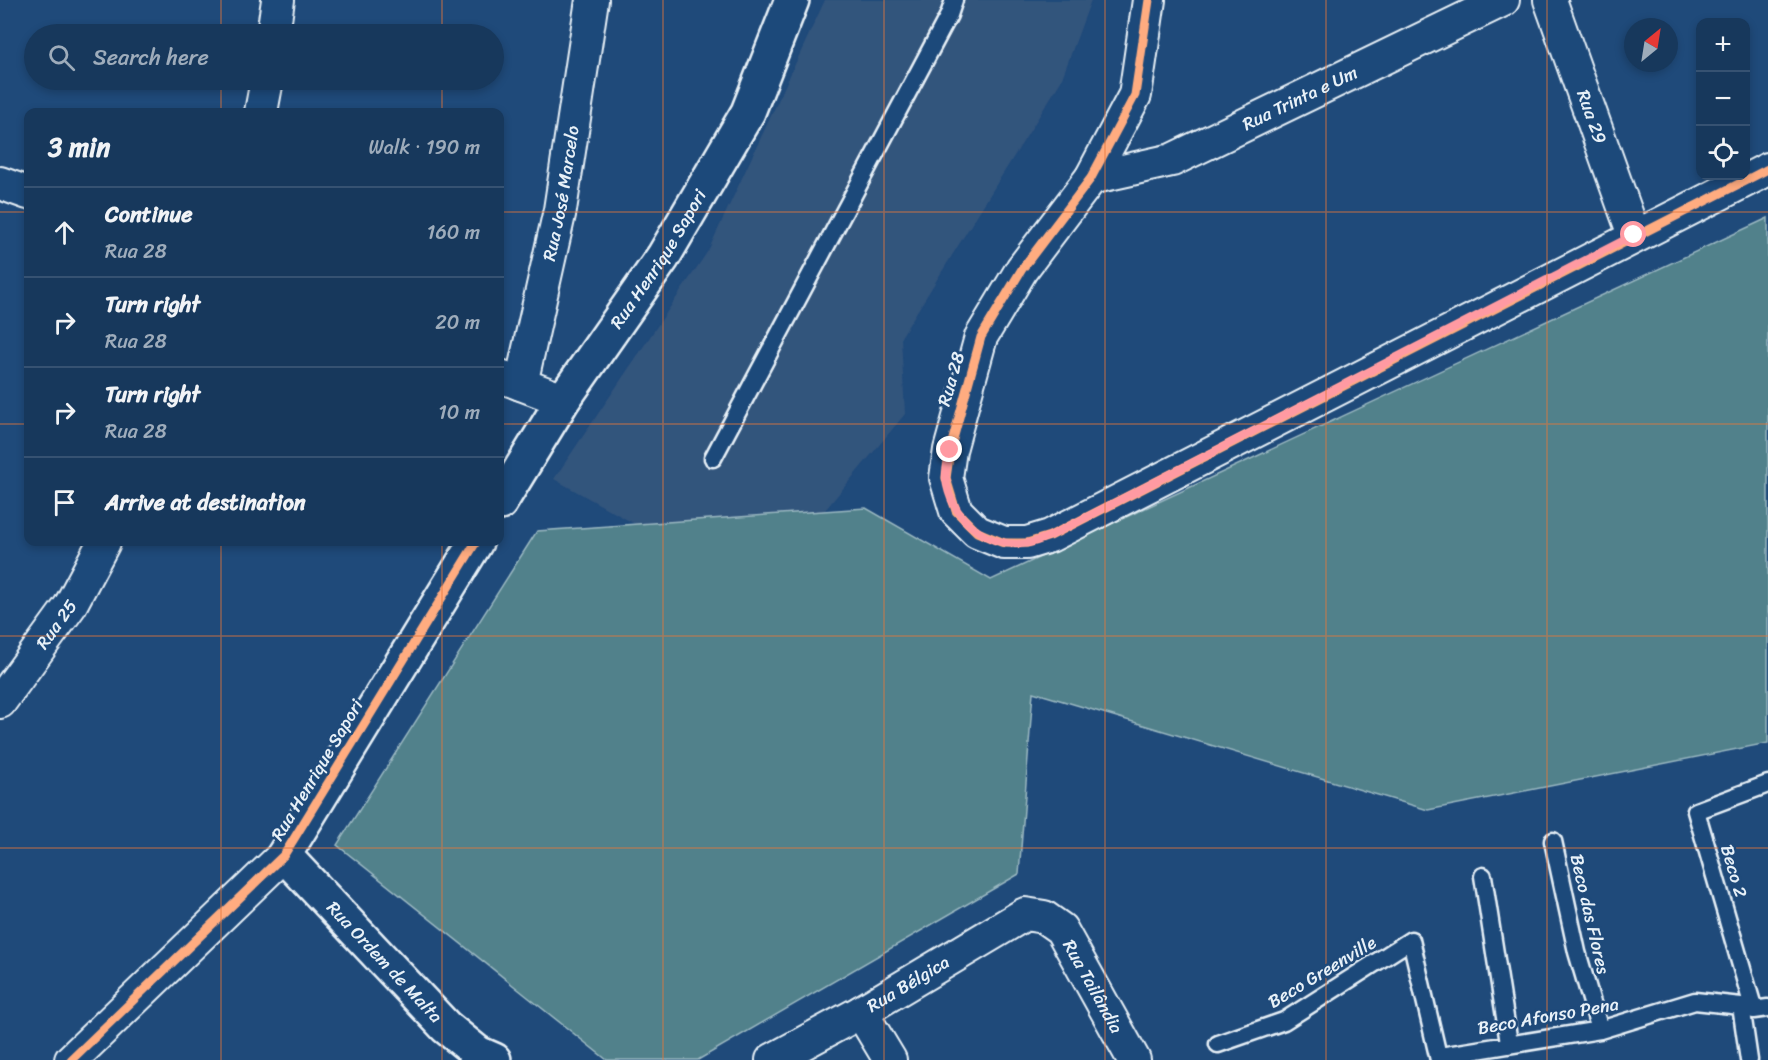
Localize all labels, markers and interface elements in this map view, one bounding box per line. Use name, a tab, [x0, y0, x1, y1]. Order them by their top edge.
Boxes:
north arrow	[1624, 18, 1678, 72]
map controls	[1696, 18, 1750, 180]
button: +	[1696, 18, 1750, 72]
search box	[24, 24, 504, 90]
text: Search here	[93, 38, 209, 77]
icon: search	[45, 41, 78, 74]
street label: Rua Trinta e Um	[1237, 56, 1363, 140]
button: −	[1696, 72, 1750, 126]
street label: Rua 29	[1567, 85, 1616, 148]
street label: Rua José Marcelo	[533, 123, 589, 264]
text: 3 min	[48, 124, 110, 170]
button: locate	[1696, 126, 1750, 180]
text: Walk · 190 m	[368, 130, 480, 165]
street label: Rua Henrique Sapori	[601, 182, 716, 336]
text: Continue	[105, 195, 193, 234]
text: 160 m	[427, 215, 480, 250]
icon: ahead	[48, 216, 81, 249]
route start	[1620, 221, 1646, 247]
text: Rua 28	[105, 234, 167, 269]
text: Turn right	[105, 285, 200, 324]
text: 20 m	[435, 305, 480, 340]
icon: right	[48, 306, 81, 339]
text: Rua 28	[105, 324, 167, 359]
street label: Rua 28	[928, 348, 974, 410]
text: Turn right	[105, 375, 200, 414]
text: 10 m	[438, 395, 480, 430]
icon: right	[48, 396, 81, 429]
text: Rua 28	[105, 414, 167, 449]
route end	[936, 436, 962, 462]
text: Arrive at destination	[105, 483, 306, 522]
icon: arrive	[48, 486, 81, 519]
street label: Rua 25	[27, 592, 86, 656]
street label: Rua Henrique Sapori	[262, 692, 373, 847]
street label: Beco 2	[1711, 841, 1757, 901]
street label: Beco das Flores	[1561, 851, 1619, 978]
street label: Rua Ordem de Malta	[319, 893, 451, 1031]
street label: Beco Greenville	[1261, 927, 1383, 1017]
street label: Rua Tailândia	[1054, 933, 1132, 1040]
street label: Rua Bélgica	[860, 946, 956, 1021]
street label: Beco Afonso Pena	[1475, 988, 1621, 1044]

